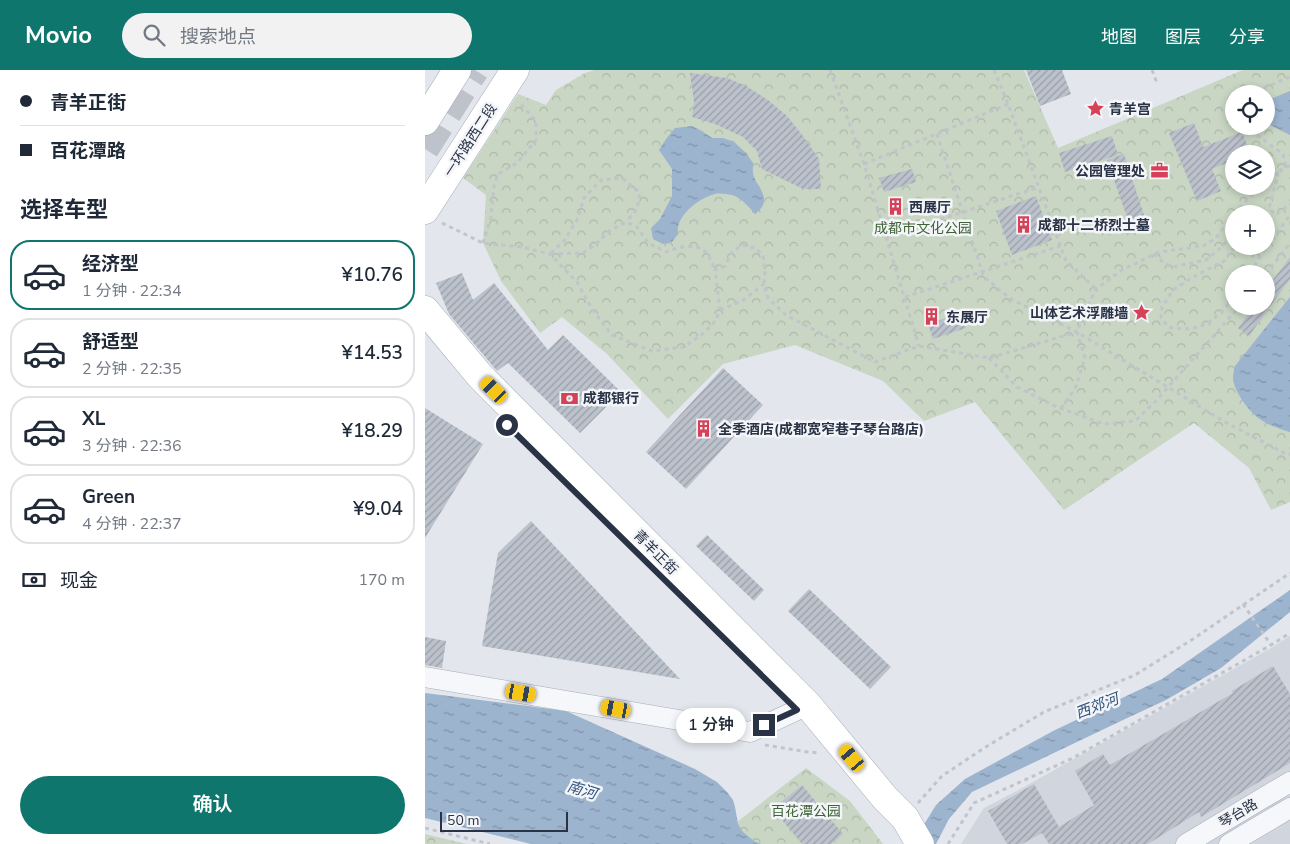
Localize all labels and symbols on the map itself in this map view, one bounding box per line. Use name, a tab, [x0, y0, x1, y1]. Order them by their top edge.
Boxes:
place icon: 青羊宫	[1085, 99, 1105, 119]
street label: 一环路西二段	[440, 100, 501, 181]
place label: 青羊宫	[1109, 100, 1151, 119]
office icon: 公园管理处	[1149, 161, 1169, 181]
place label: 公园管理处	[1075, 162, 1145, 181]
building icon: 西展厅	[885, 197, 905, 217]
place label: 西展厅	[909, 198, 951, 217]
building icon: 成都十二桥烈士墓	[1014, 215, 1034, 235]
place label: 成都十二桥烈士墓	[1038, 216, 1150, 235]
park label: 成都市文化公园	[874, 219, 972, 238]
place icon: 山体艺术浮雕墙	[1132, 303, 1152, 323]
place label: 山体艺术浮雕墙	[1030, 304, 1128, 323]
building icon: 东展厅	[922, 307, 942, 327]
place label: 东展厅	[946, 308, 988, 327]
car	[478, 374, 509, 406]
bank icon: 成都银行	[559, 388, 579, 408]
place label: 成都银行	[583, 389, 639, 408]
route start	[496, 414, 518, 436]
building icon: 全季酒店(成都宽窄巷子琴台路店)	[694, 419, 714, 439]
place label: 全季酒店(成都宽窄巷子琴台路店)	[718, 420, 924, 439]
street label: 青羊正街	[629, 526, 682, 579]
car	[504, 683, 537, 703]
water label: 西郊河	[1072, 688, 1124, 723]
car	[599, 699, 632, 719]
callout: 1 分钟	[677, 708, 747, 742]
route end	[753, 714, 775, 736]
car	[836, 742, 867, 774]
water label: 南河	[565, 776, 602, 805]
street label: 琴台路	[1215, 794, 1261, 832]
park label: 百花潭公园	[771, 802, 841, 821]
scale bar	[440, 809, 567, 832]

